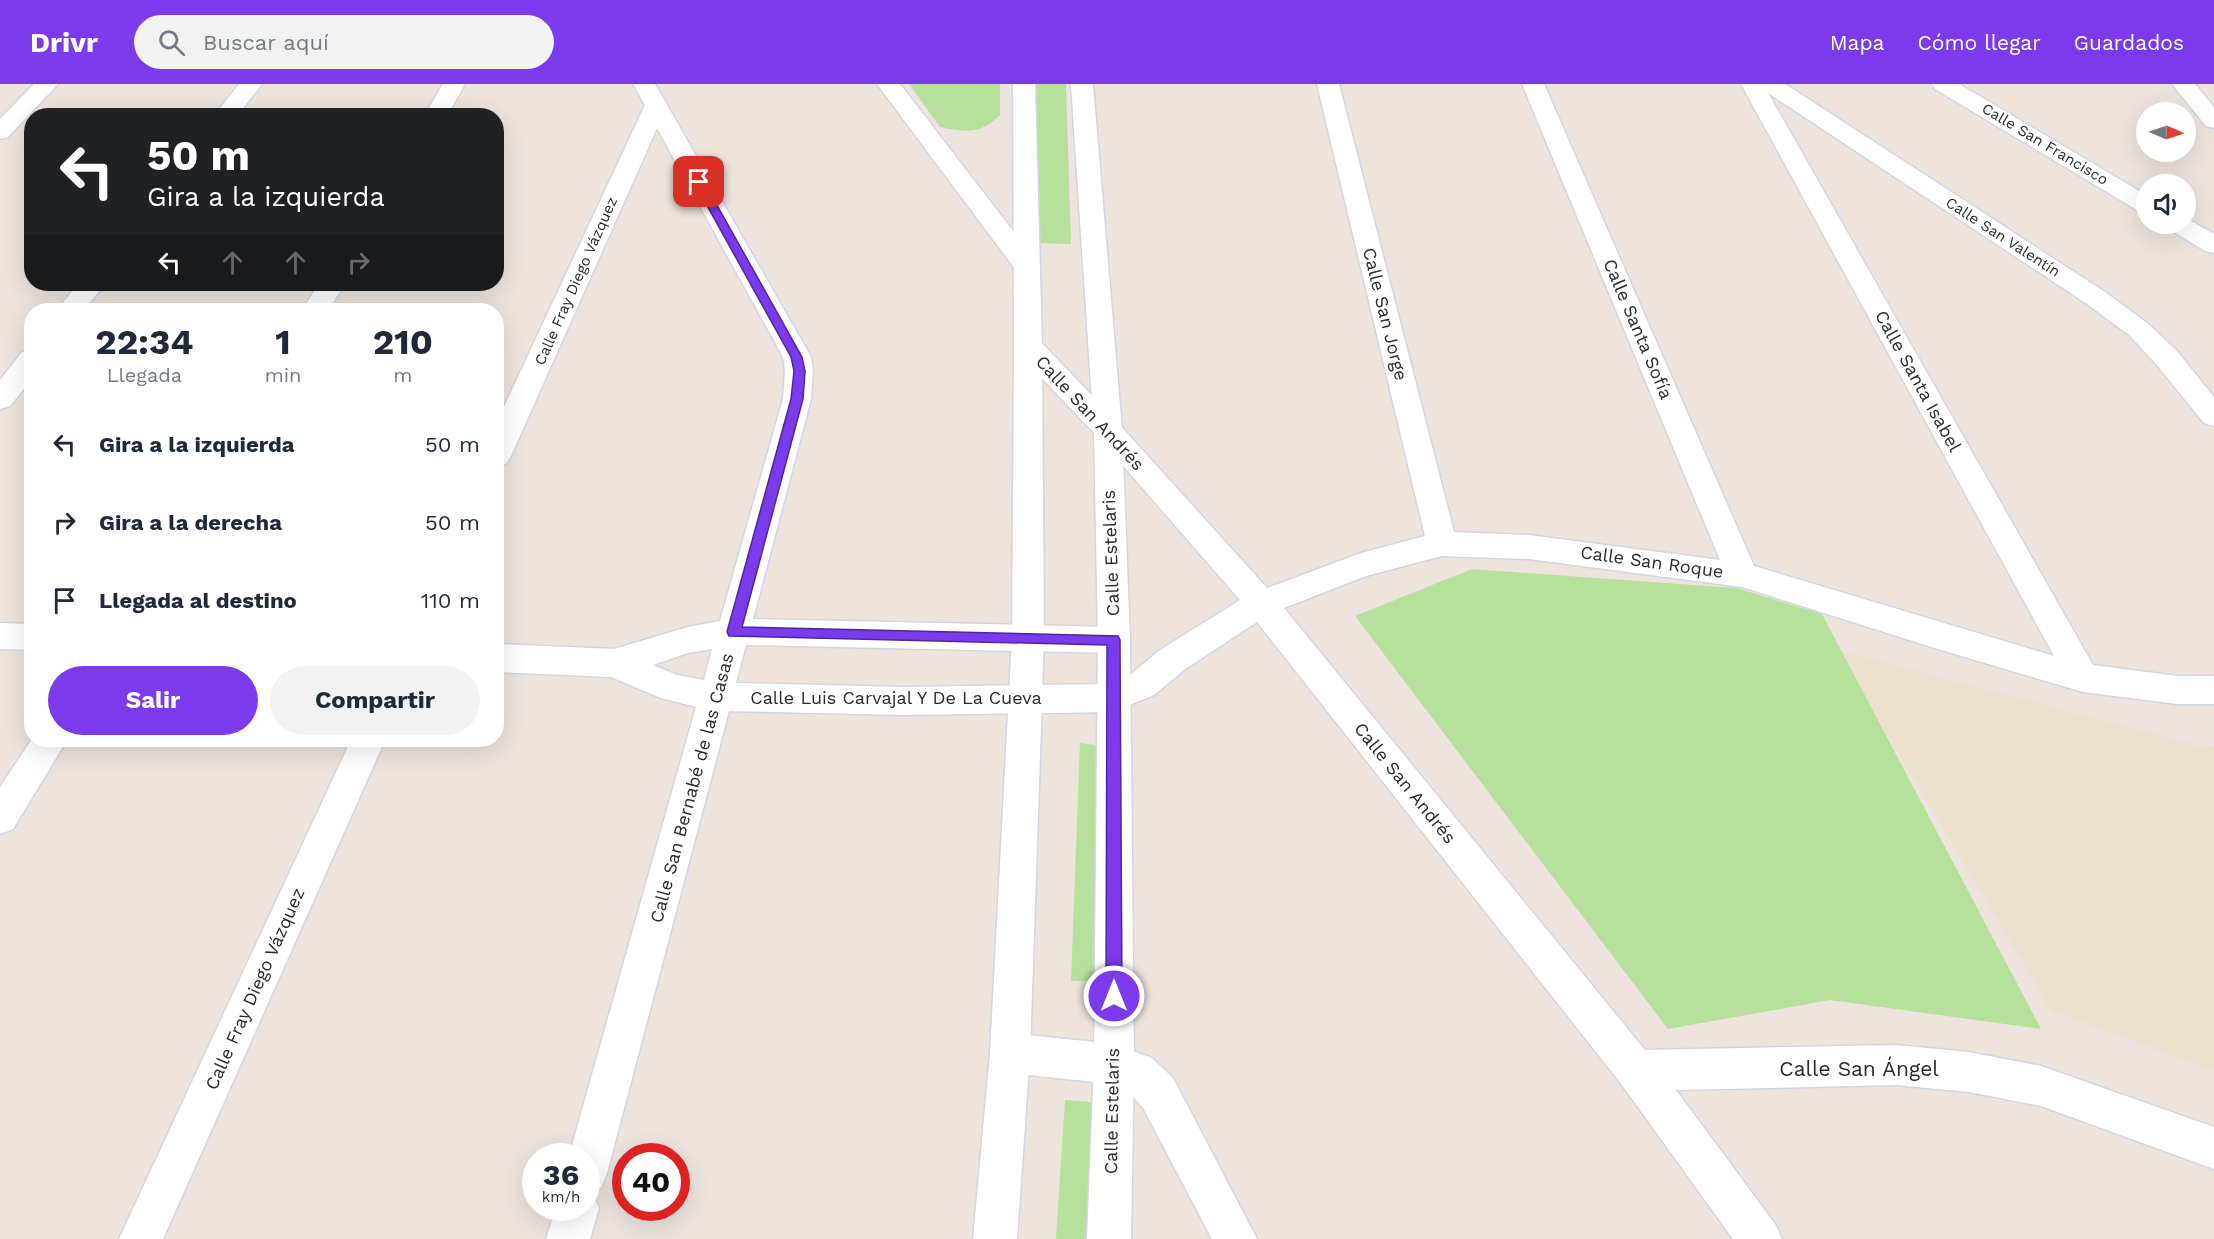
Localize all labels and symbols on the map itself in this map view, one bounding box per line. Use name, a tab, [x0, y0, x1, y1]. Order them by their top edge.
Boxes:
street label: Calle San Francisco	[1979, 99, 2111, 189]
north arrow	[2136, 102, 2196, 162]
pin	[673, 156, 724, 207]
street label: Calle San Valentín	[1942, 193, 2064, 281]
street label: Calle Fray Diego Vázquez	[531, 194, 621, 368]
street label: Calle San Jorge	[1359, 245, 1412, 382]
street label: Calle Santa Sofía	[1599, 256, 1677, 402]
street label: Calle Santa Isabel	[1871, 307, 1966, 455]
street label: Calle San Andrés	[1032, 351, 1149, 474]
street label: Calle Estelaris	[1098, 490, 1123, 616]
street label: Calle San Roque	[1579, 541, 1725, 582]
street label: Calle San Bernabé de las Casas	[645, 651, 738, 925]
street label: Calle Luis Carvajal Y De La Cueva	[750, 687, 1042, 708]
street label: Calle San Andrés	[1350, 718, 1461, 847]
street label: Calle Fray Diego Vázquez	[200, 885, 309, 1093]
position arrow	[1082, 964, 1146, 1028]
street label: Calle Estelaris	[1100, 1048, 1123, 1174]
street label: Calle San Ángel	[1779, 1056, 1939, 1081]
speed limit sign: 40	[612, 1143, 690, 1221]

